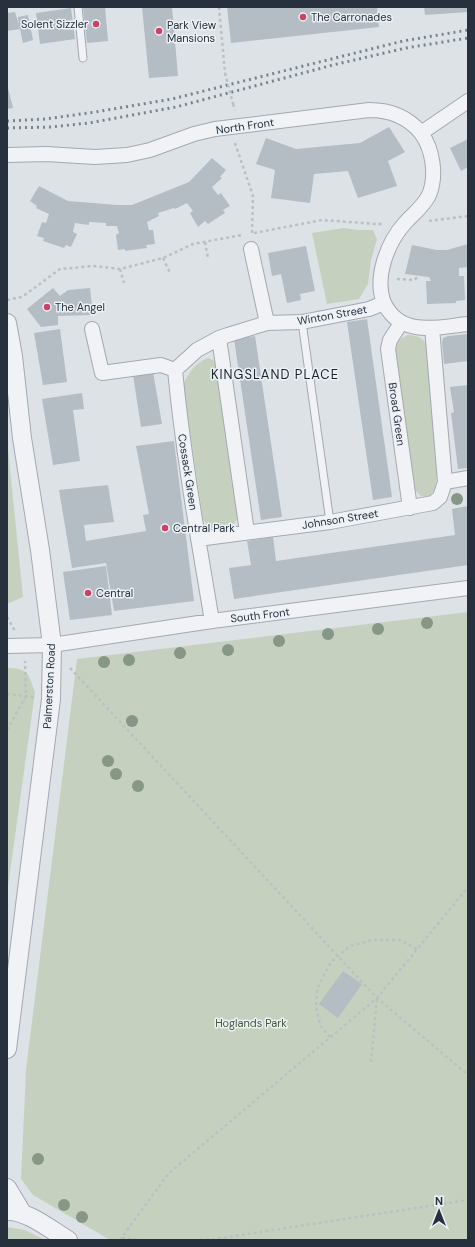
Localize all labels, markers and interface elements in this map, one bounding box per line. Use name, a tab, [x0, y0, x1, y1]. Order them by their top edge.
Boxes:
place label: The Carronades	[311, 10, 392, 24]
marker: The Carronades	[298, 12, 308, 22]
place label: Solent Sizzler	[21, 17, 88, 31]
place label: Park View Mansions	[167, 18, 217, 45]
marker: Solent Sizzler	[91, 19, 101, 29]
marker: Park View Mansions	[154, 26, 164, 36]
street label: North Front	[215, 115, 275, 137]
place label: The Angel	[55, 300, 105, 314]
marker: The Angel	[42, 302, 52, 312]
street label: Winton Street	[296, 302, 368, 328]
district label: KINGSLAND PLACE	[211, 366, 339, 383]
street label: Broad Green	[386, 381, 408, 447]
street label: Cossack Green	[175, 433, 201, 511]
street label: Johnson Street	[301, 506, 379, 532]
place label: Central Park	[173, 521, 235, 535]
marker: Central Park	[160, 523, 170, 533]
place label: Central	[96, 586, 133, 600]
marker: Central	[83, 588, 93, 598]
street label: South Front	[230, 604, 290, 626]
street label: Palmerston Road	[40, 643, 58, 729]
park label: Hoglands Park	[215, 1016, 287, 1030]
north arrow	[419, 1191, 459, 1231]
text: N	[435, 1194, 443, 1208]

